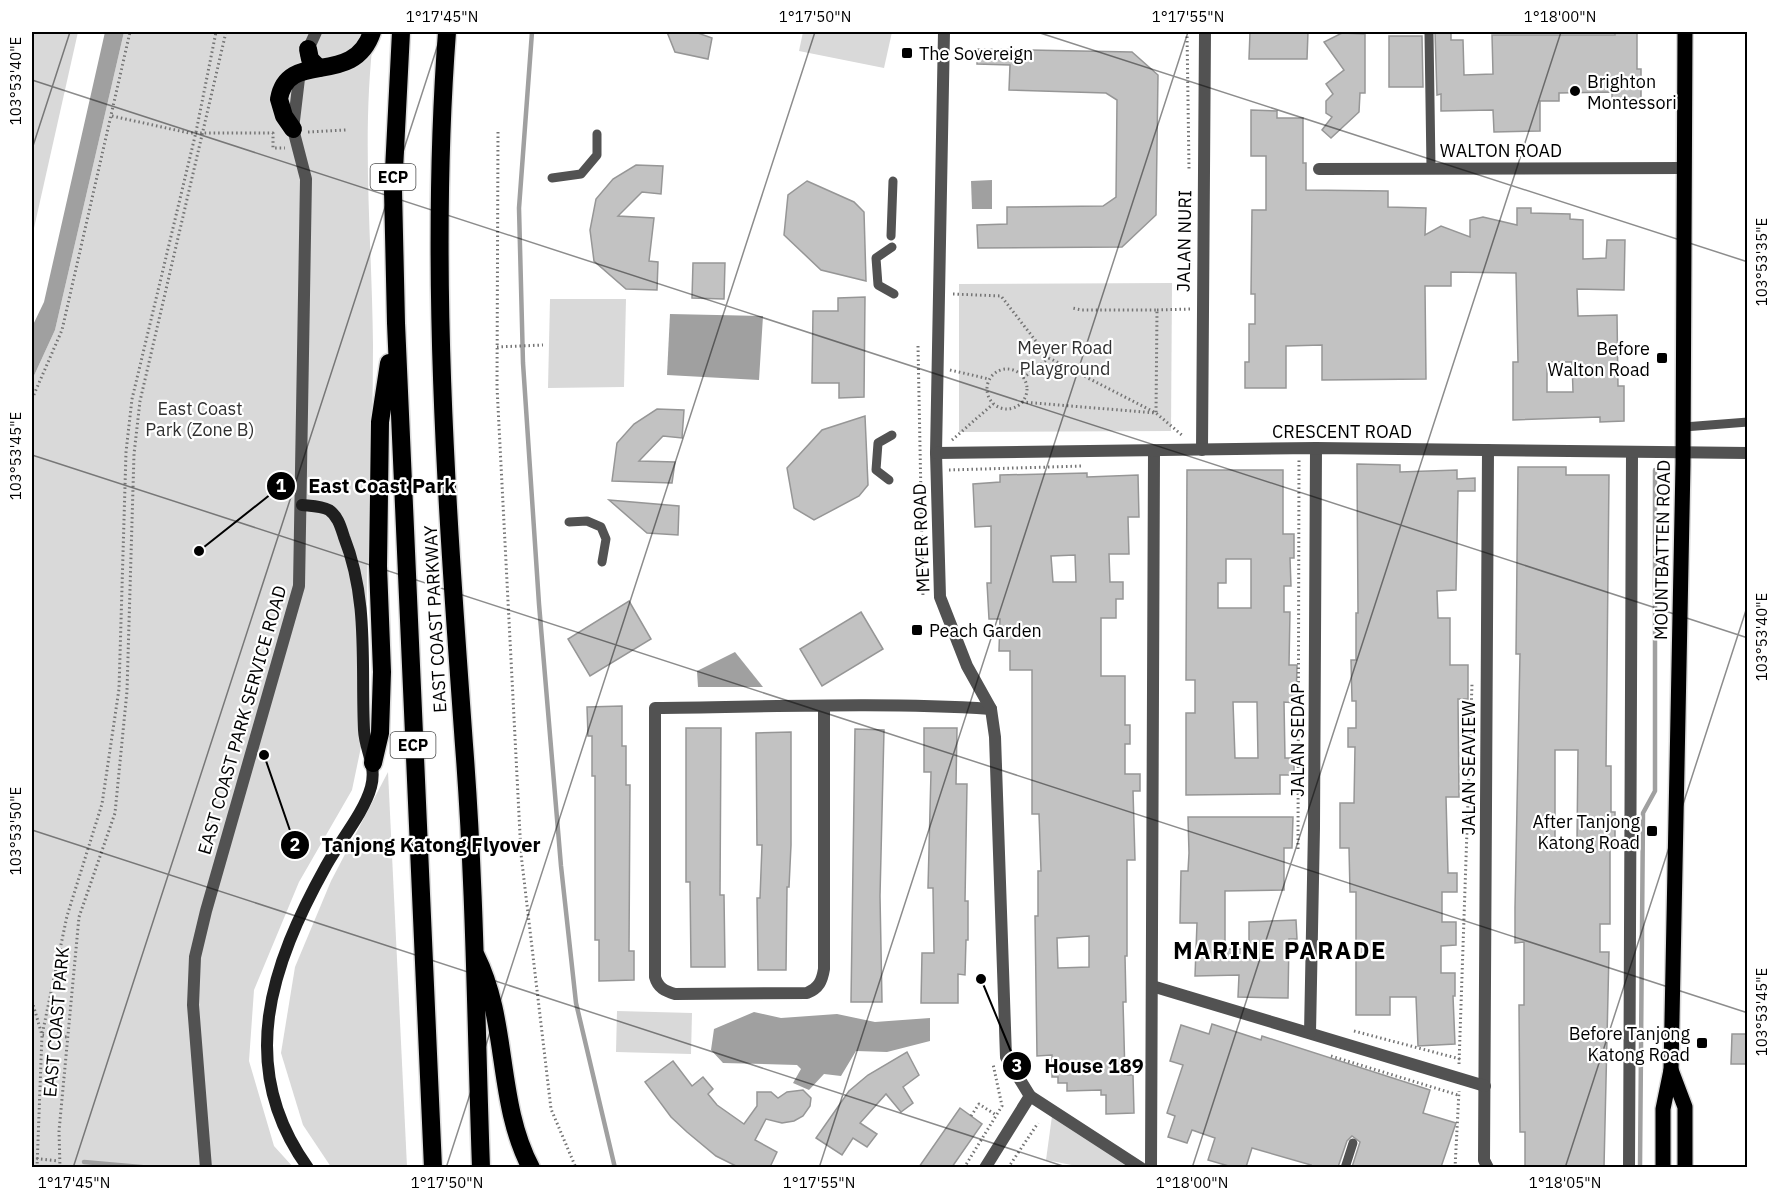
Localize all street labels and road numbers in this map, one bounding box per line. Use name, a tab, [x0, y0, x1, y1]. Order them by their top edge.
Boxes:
street label: WALTON ROAD	[1440, 139, 1562, 162]
road number: ECP	[370, 164, 416, 190]
street label: JALAN NURI	[1172, 190, 1196, 292]
street label: CRESCENT ROAD	[1272, 420, 1412, 443]
street label: MOUNTBATTEN ROAD	[1649, 460, 1675, 640]
street label: MEYER ROAD	[908, 483, 934, 593]
street label: EAST COAST PARKWAY	[419, 524, 451, 714]
street label: EAST COAST PARK SERVICE ROAD	[193, 583, 291, 857]
street label: JALAN SEDAP	[1286, 683, 1309, 797]
street label: JALAN SEAVIEW	[1457, 701, 1480, 835]
road number: ECP	[390, 732, 436, 758]
street label: EAST COAST PARK	[38, 945, 74, 1098]

